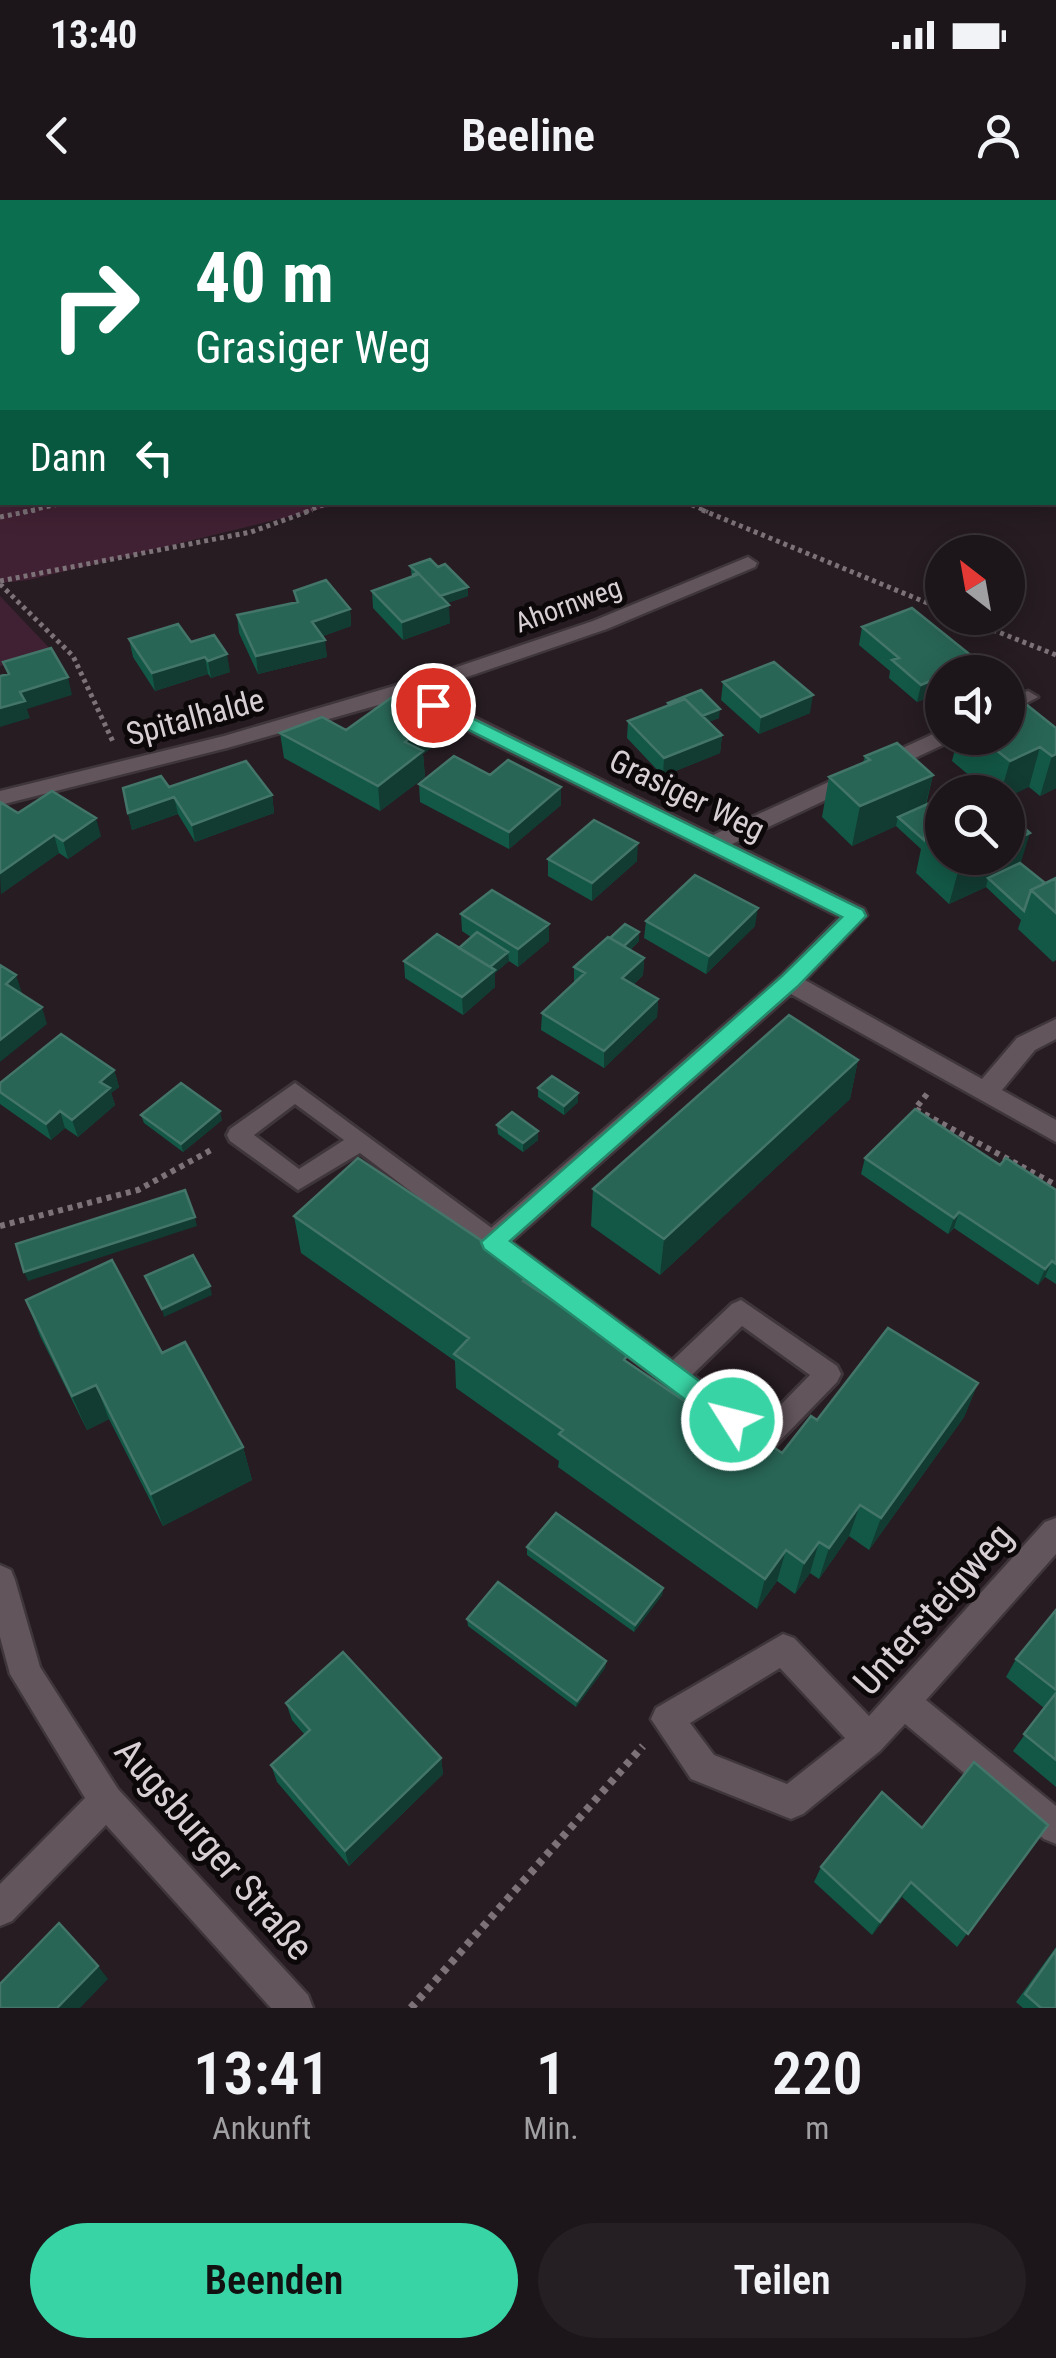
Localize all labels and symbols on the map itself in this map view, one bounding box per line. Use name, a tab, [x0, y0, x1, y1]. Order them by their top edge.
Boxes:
north arrow	[925, 535, 1025, 635]
street label: Ahornweg	[510, 571, 626, 639]
pin	[391, 663, 476, 748]
street label: Spitalhalde	[122, 680, 268, 754]
street label: Grasiger Weg	[603, 741, 771, 849]
position arrow	[680, 1368, 784, 1472]
street label: Untersteigweg	[845, 1514, 1021, 1704]
street label: Augsburger Straße	[106, 1729, 322, 1969]

